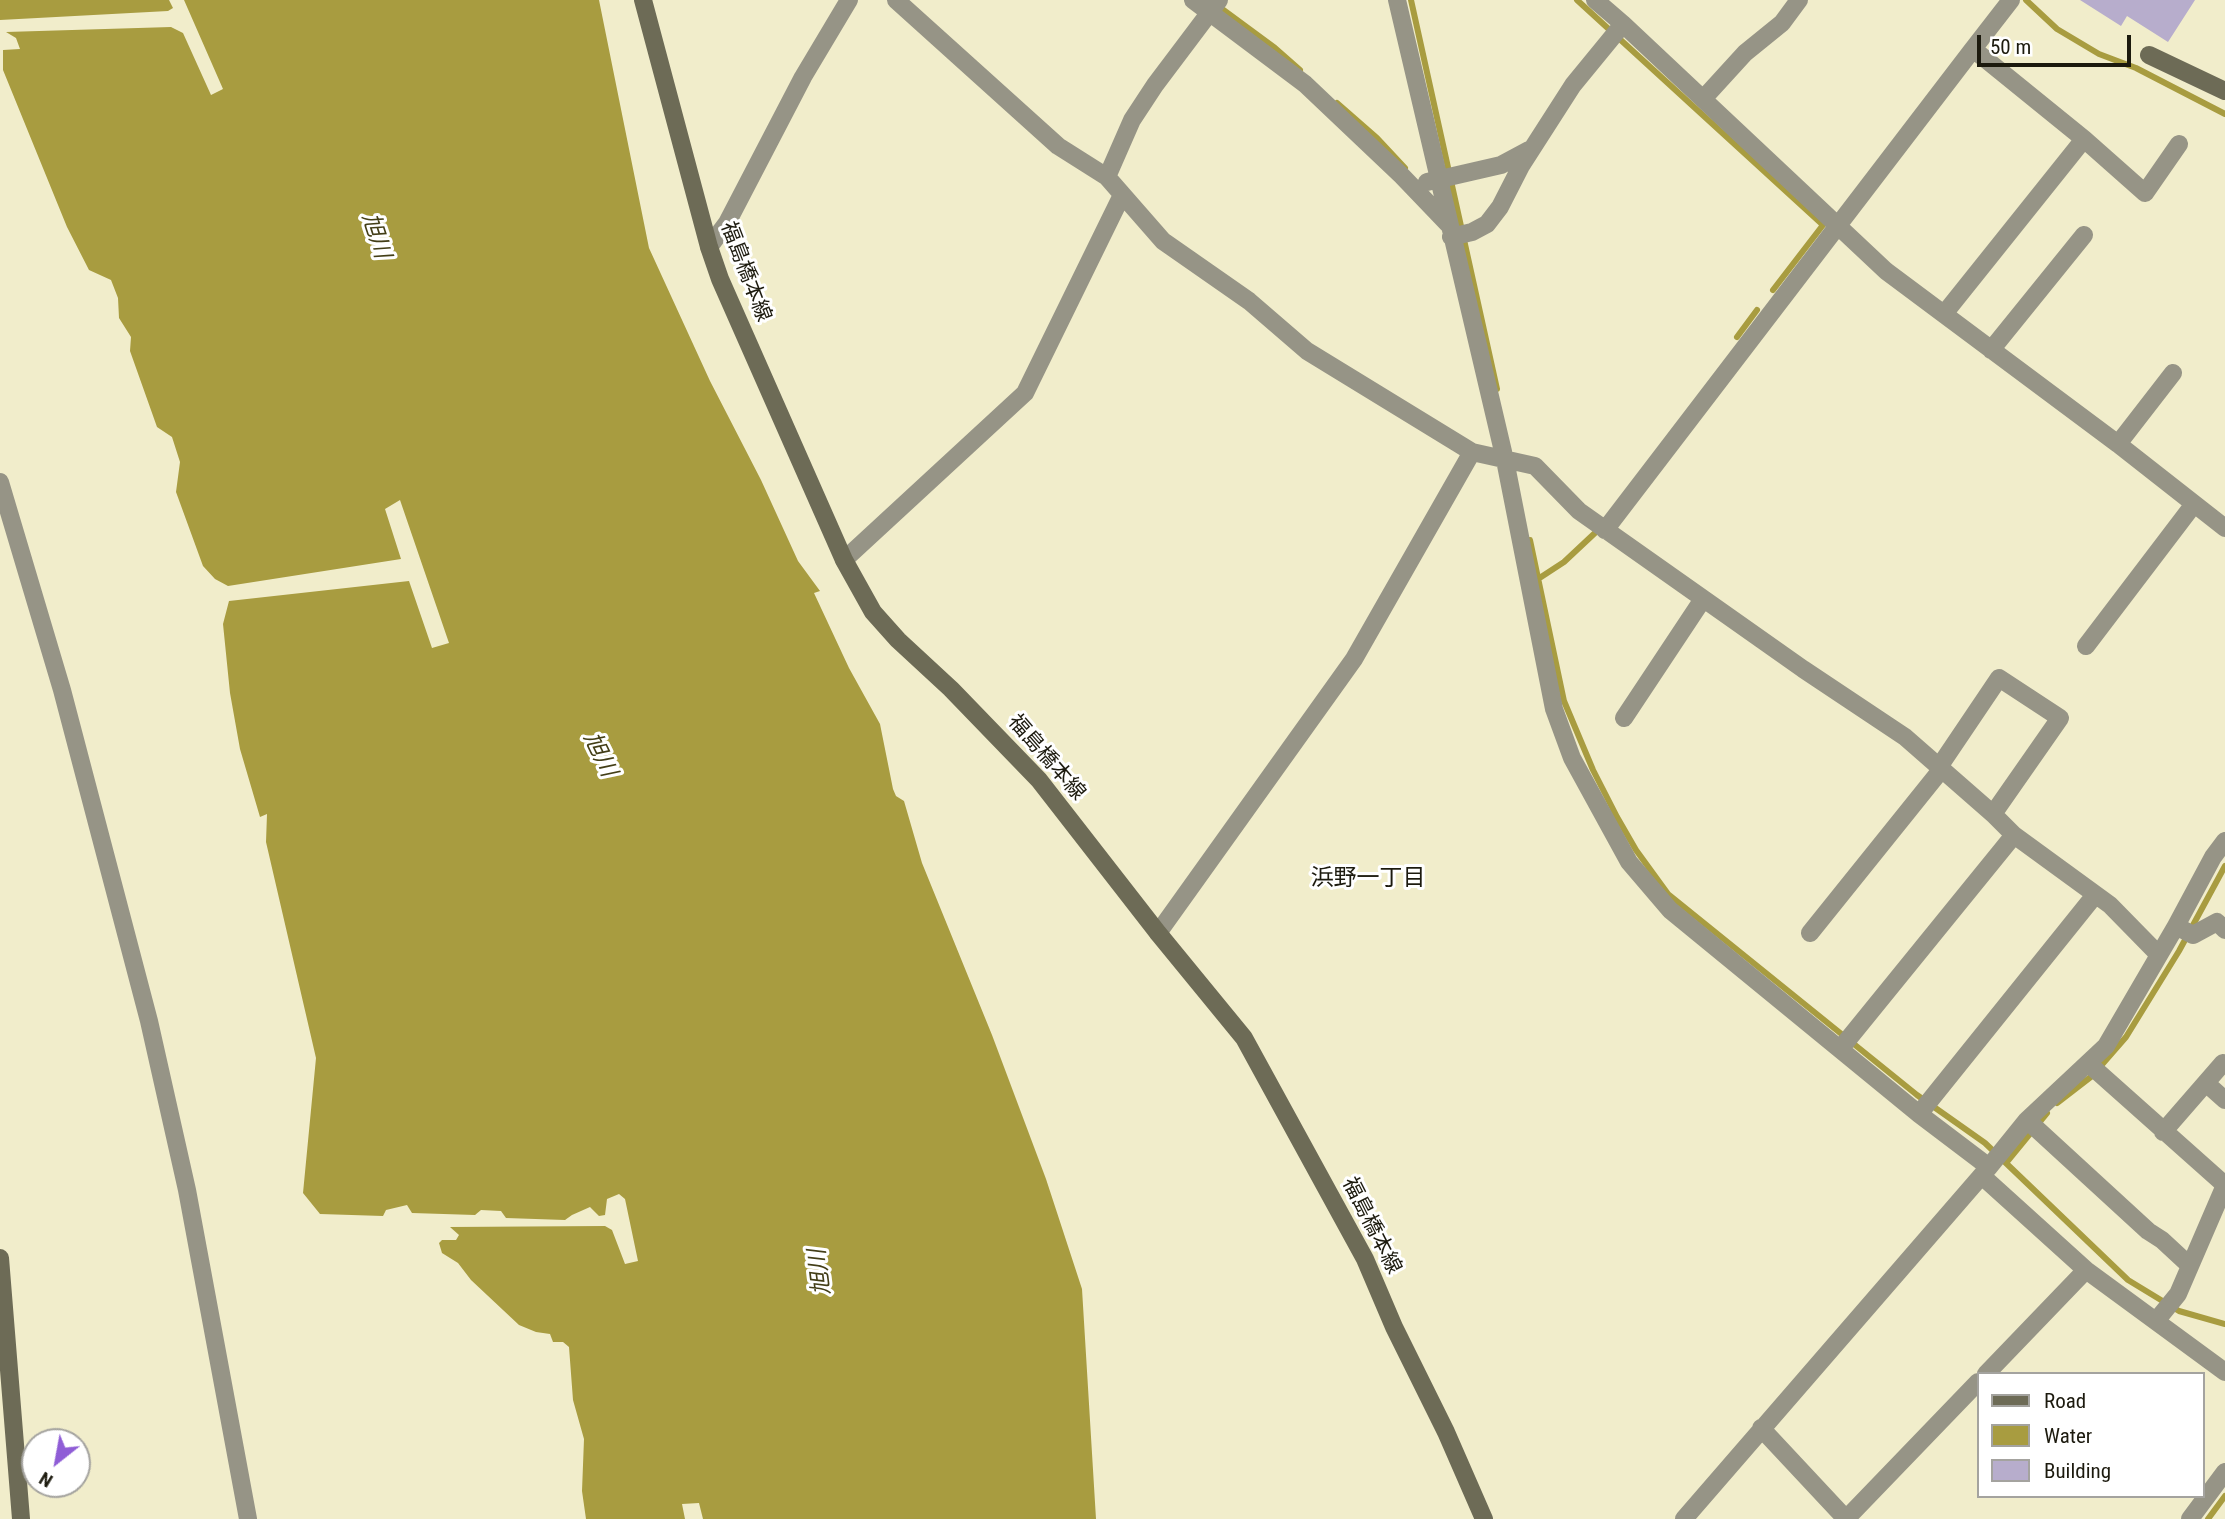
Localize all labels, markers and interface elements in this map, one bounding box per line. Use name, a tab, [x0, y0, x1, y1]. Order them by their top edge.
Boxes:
scale bar	[1980, 21, 2134, 65]
text: 50 m	[1990, 35, 2031, 59]
water label: 旭川	[355, 210, 395, 262]
street label: 福島橋本線	[714, 218, 776, 326]
street label: 福島橋本線	[1002, 710, 1090, 806]
water label: 旭川	[577, 728, 621, 782]
district label: 浜野一丁目	[1311, 865, 1425, 893]
street label: 福島橋本線	[1336, 1174, 1406, 1278]
water label: 旭川	[804, 1247, 838, 1297]
legend	[1976, 1372, 2204, 1498]
text: Road	[2044, 1389, 2086, 1413]
text: Water	[2044, 1424, 2092, 1448]
north arrow	[21, 1428, 91, 1498]
text: Building	[2044, 1459, 2111, 1483]
text: N	[35, 1467, 57, 1493]

